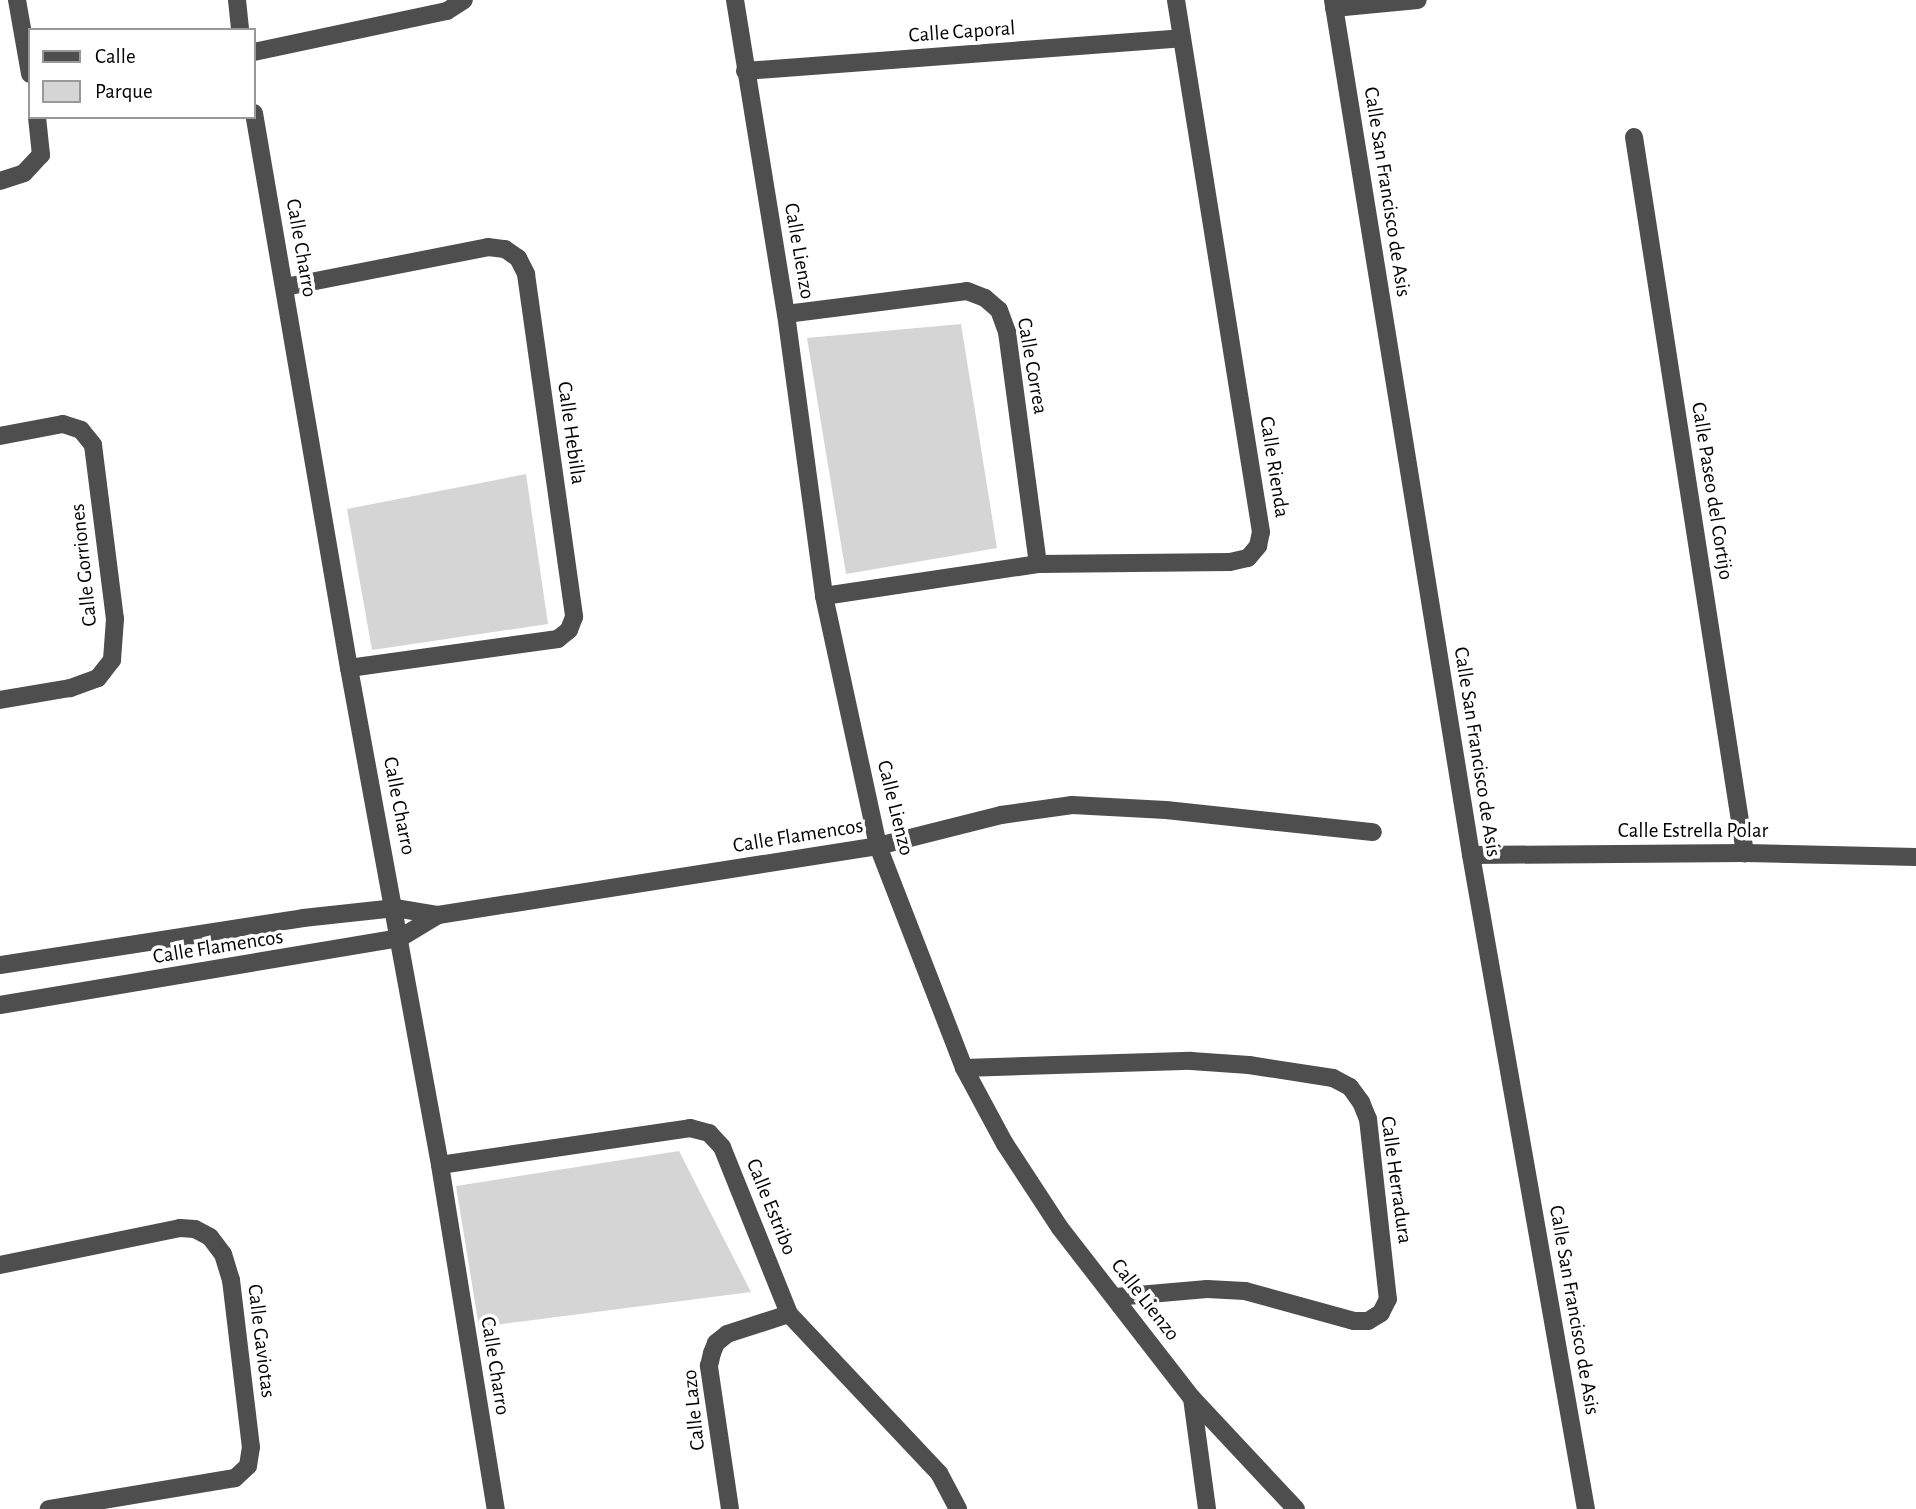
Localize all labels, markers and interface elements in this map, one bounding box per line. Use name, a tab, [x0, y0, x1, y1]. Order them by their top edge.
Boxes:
street label: Calle Caporal	[908, 16, 1016, 48]
legend	[28, 28, 256, 119]
text: Calle	[95, 46, 136, 67]
text: Parque	[95, 81, 153, 102]
street label: Calle San Francisco de Asis	[1358, 85, 1416, 299]
street label: Calle Charro	[280, 197, 322, 299]
street label: Calle Lienzo	[778, 201, 820, 301]
street label: Calle Correa	[1011, 316, 1053, 416]
street label: Calle Hebilla	[551, 380, 591, 486]
street label: Calle Paseo del Cortijo	[1685, 400, 1739, 582]
street label: Calle Rienda	[1254, 415, 1294, 519]
street label: Calle Gorriones	[65, 502, 103, 628]
street label: Calle San Francisco de Asis	[1448, 645, 1506, 859]
street label: Calle Charro	[377, 755, 421, 857]
street label: Calle Lienzo	[871, 758, 919, 858]
street label: Calle Flamencos	[731, 813, 865, 859]
street label: Calle Estrella Polar	[1618, 818, 1768, 844]
street label: Calle Flamencos	[151, 924, 285, 970]
street label: Calle Herradura	[1375, 1115, 1417, 1245]
street label: Calle Estribo	[740, 1155, 802, 1259]
street label: Calle San Francisco de Asis	[1543, 1203, 1605, 1417]
street label: Calle Lienzo	[1105, 1254, 1185, 1346]
street label: Calle Gaviotas	[242, 1283, 280, 1399]
street label: Calle Charro	[475, 1315, 515, 1417]
street label: Calle Lazo	[677, 1368, 711, 1452]

